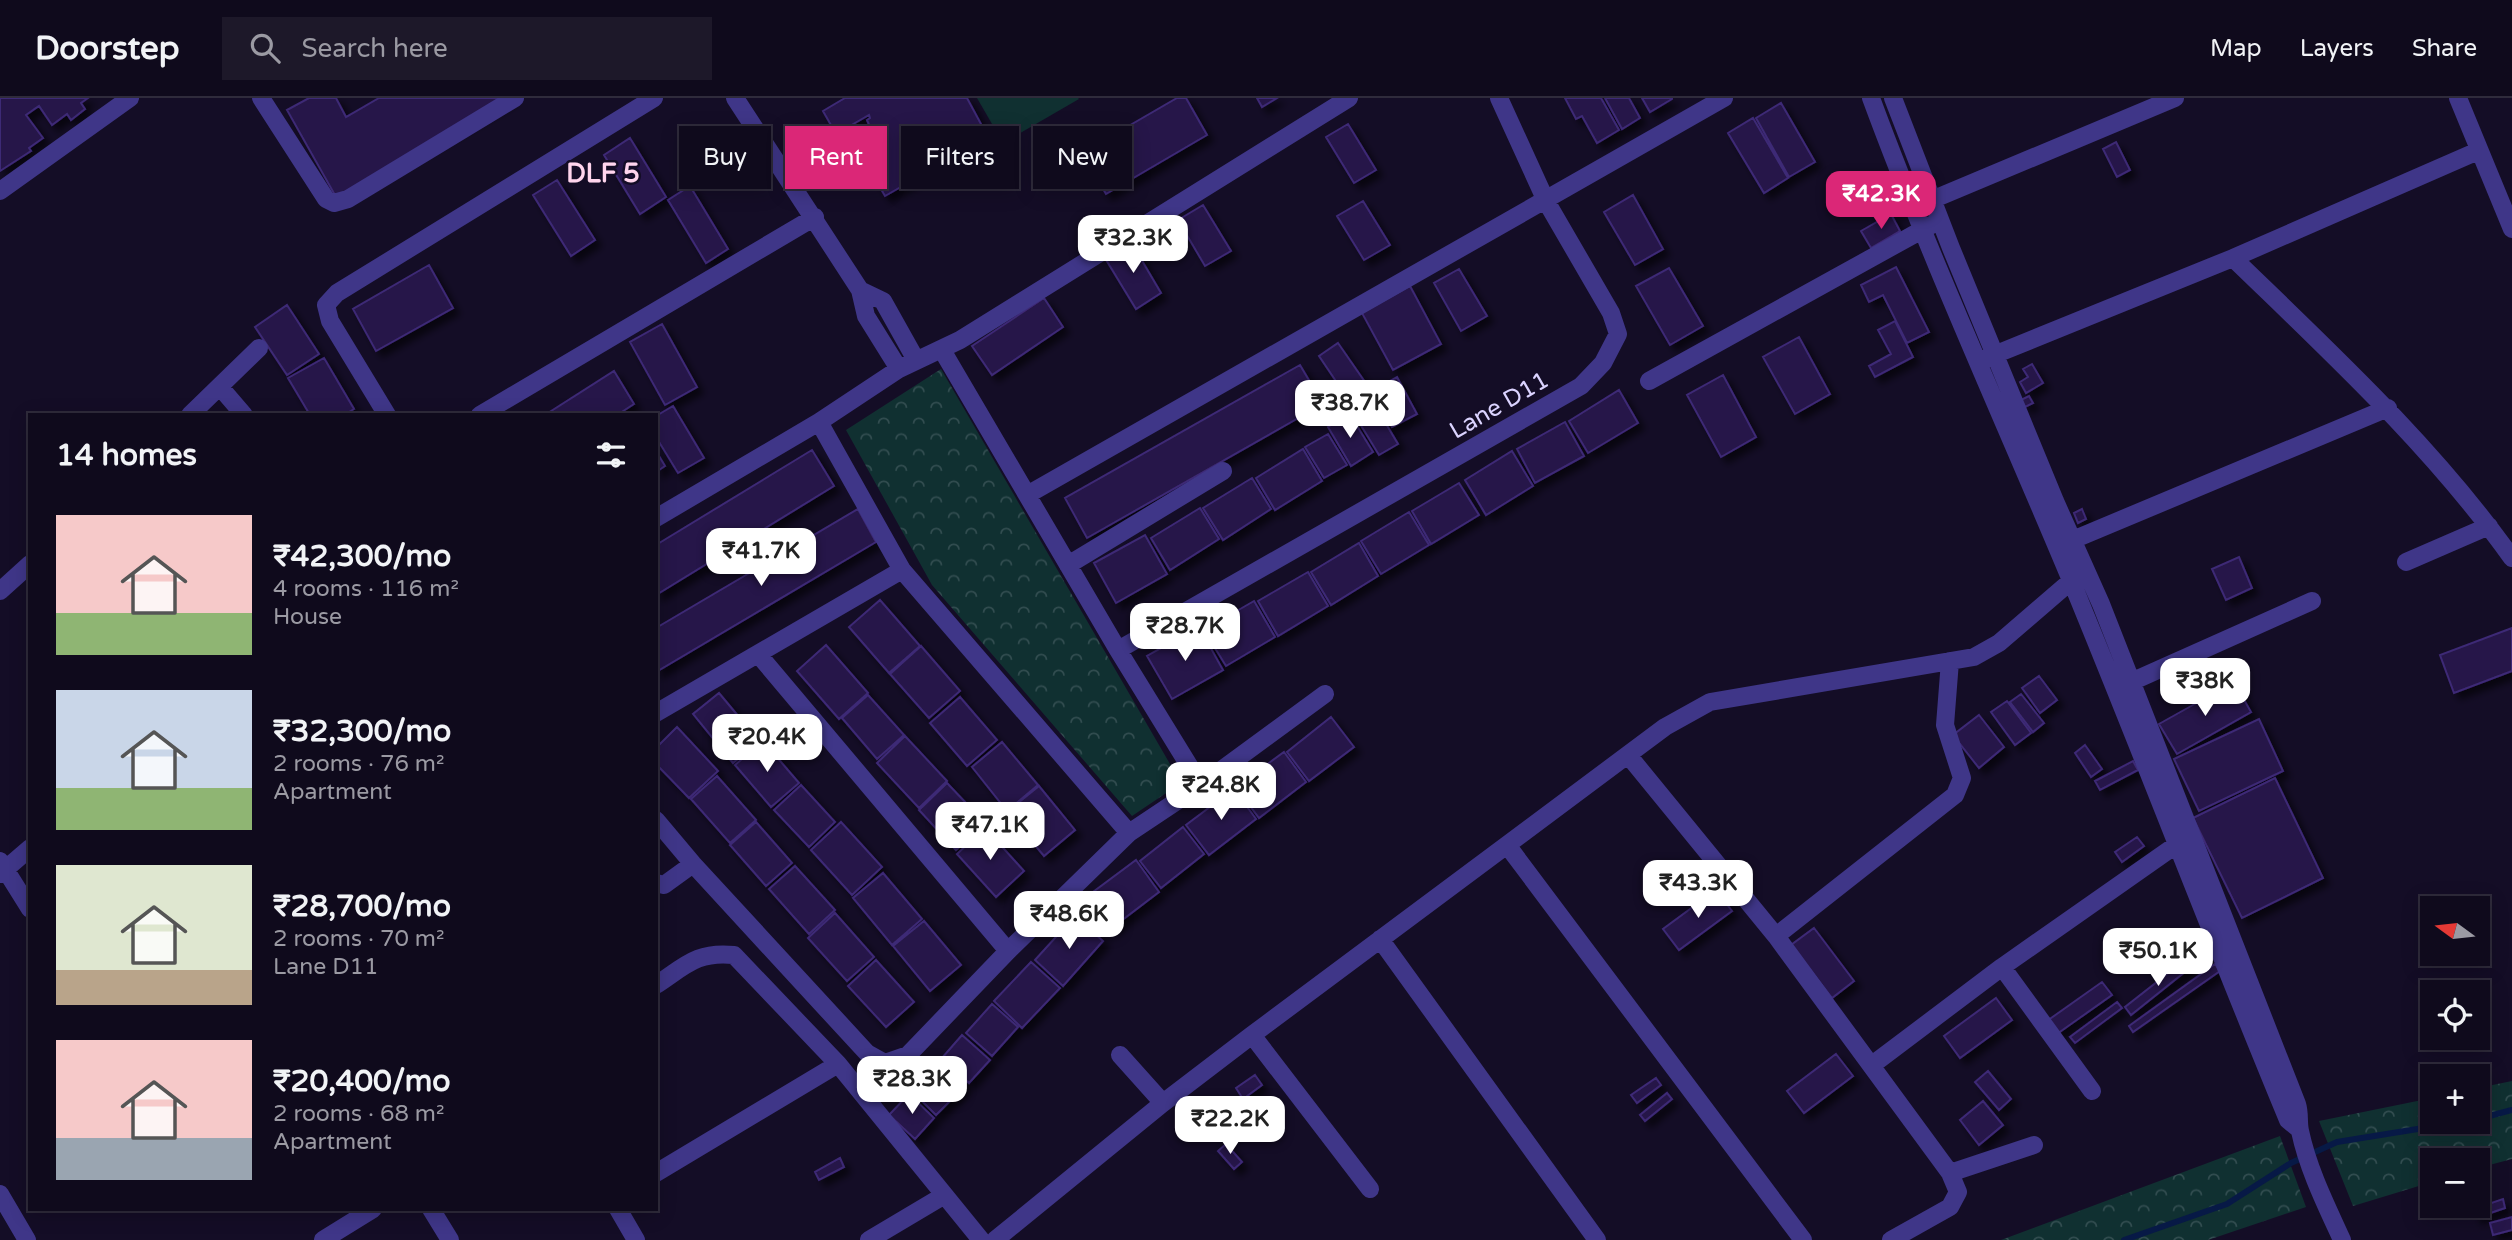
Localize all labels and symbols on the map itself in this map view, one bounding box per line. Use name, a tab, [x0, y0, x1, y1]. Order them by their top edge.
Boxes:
district label: DLF 5	[566, 158, 640, 189]
pin: ₹42.3K	[1824, 172, 1938, 231]
pin: ₹32.3K	[1076, 216, 1190, 275]
street label: Lane D11	[1444, 365, 1554, 445]
pin: ₹38.7K	[1293, 380, 1407, 440]
pin: ₹41.7K	[704, 528, 818, 588]
pin: ₹28.7K	[1128, 603, 1242, 663]
pin: ₹38K	[2164, 658, 2246, 718]
pin: ₹20.4K	[710, 714, 824, 774]
pin: ₹24.8K	[1164, 762, 1278, 822]
pin: ₹47.1K	[933, 802, 1047, 862]
pin: ₹43.3K	[1641, 860, 1755, 920]
pin: ₹48.6K	[1012, 892, 1126, 951]
north arrow	[2420, 896, 2490, 966]
pin: ₹50.1K	[2101, 928, 2215, 988]
pin: ₹28.3K	[855, 1056, 969, 1116]
pin: ₹22.2K	[1173, 1096, 1287, 1156]

